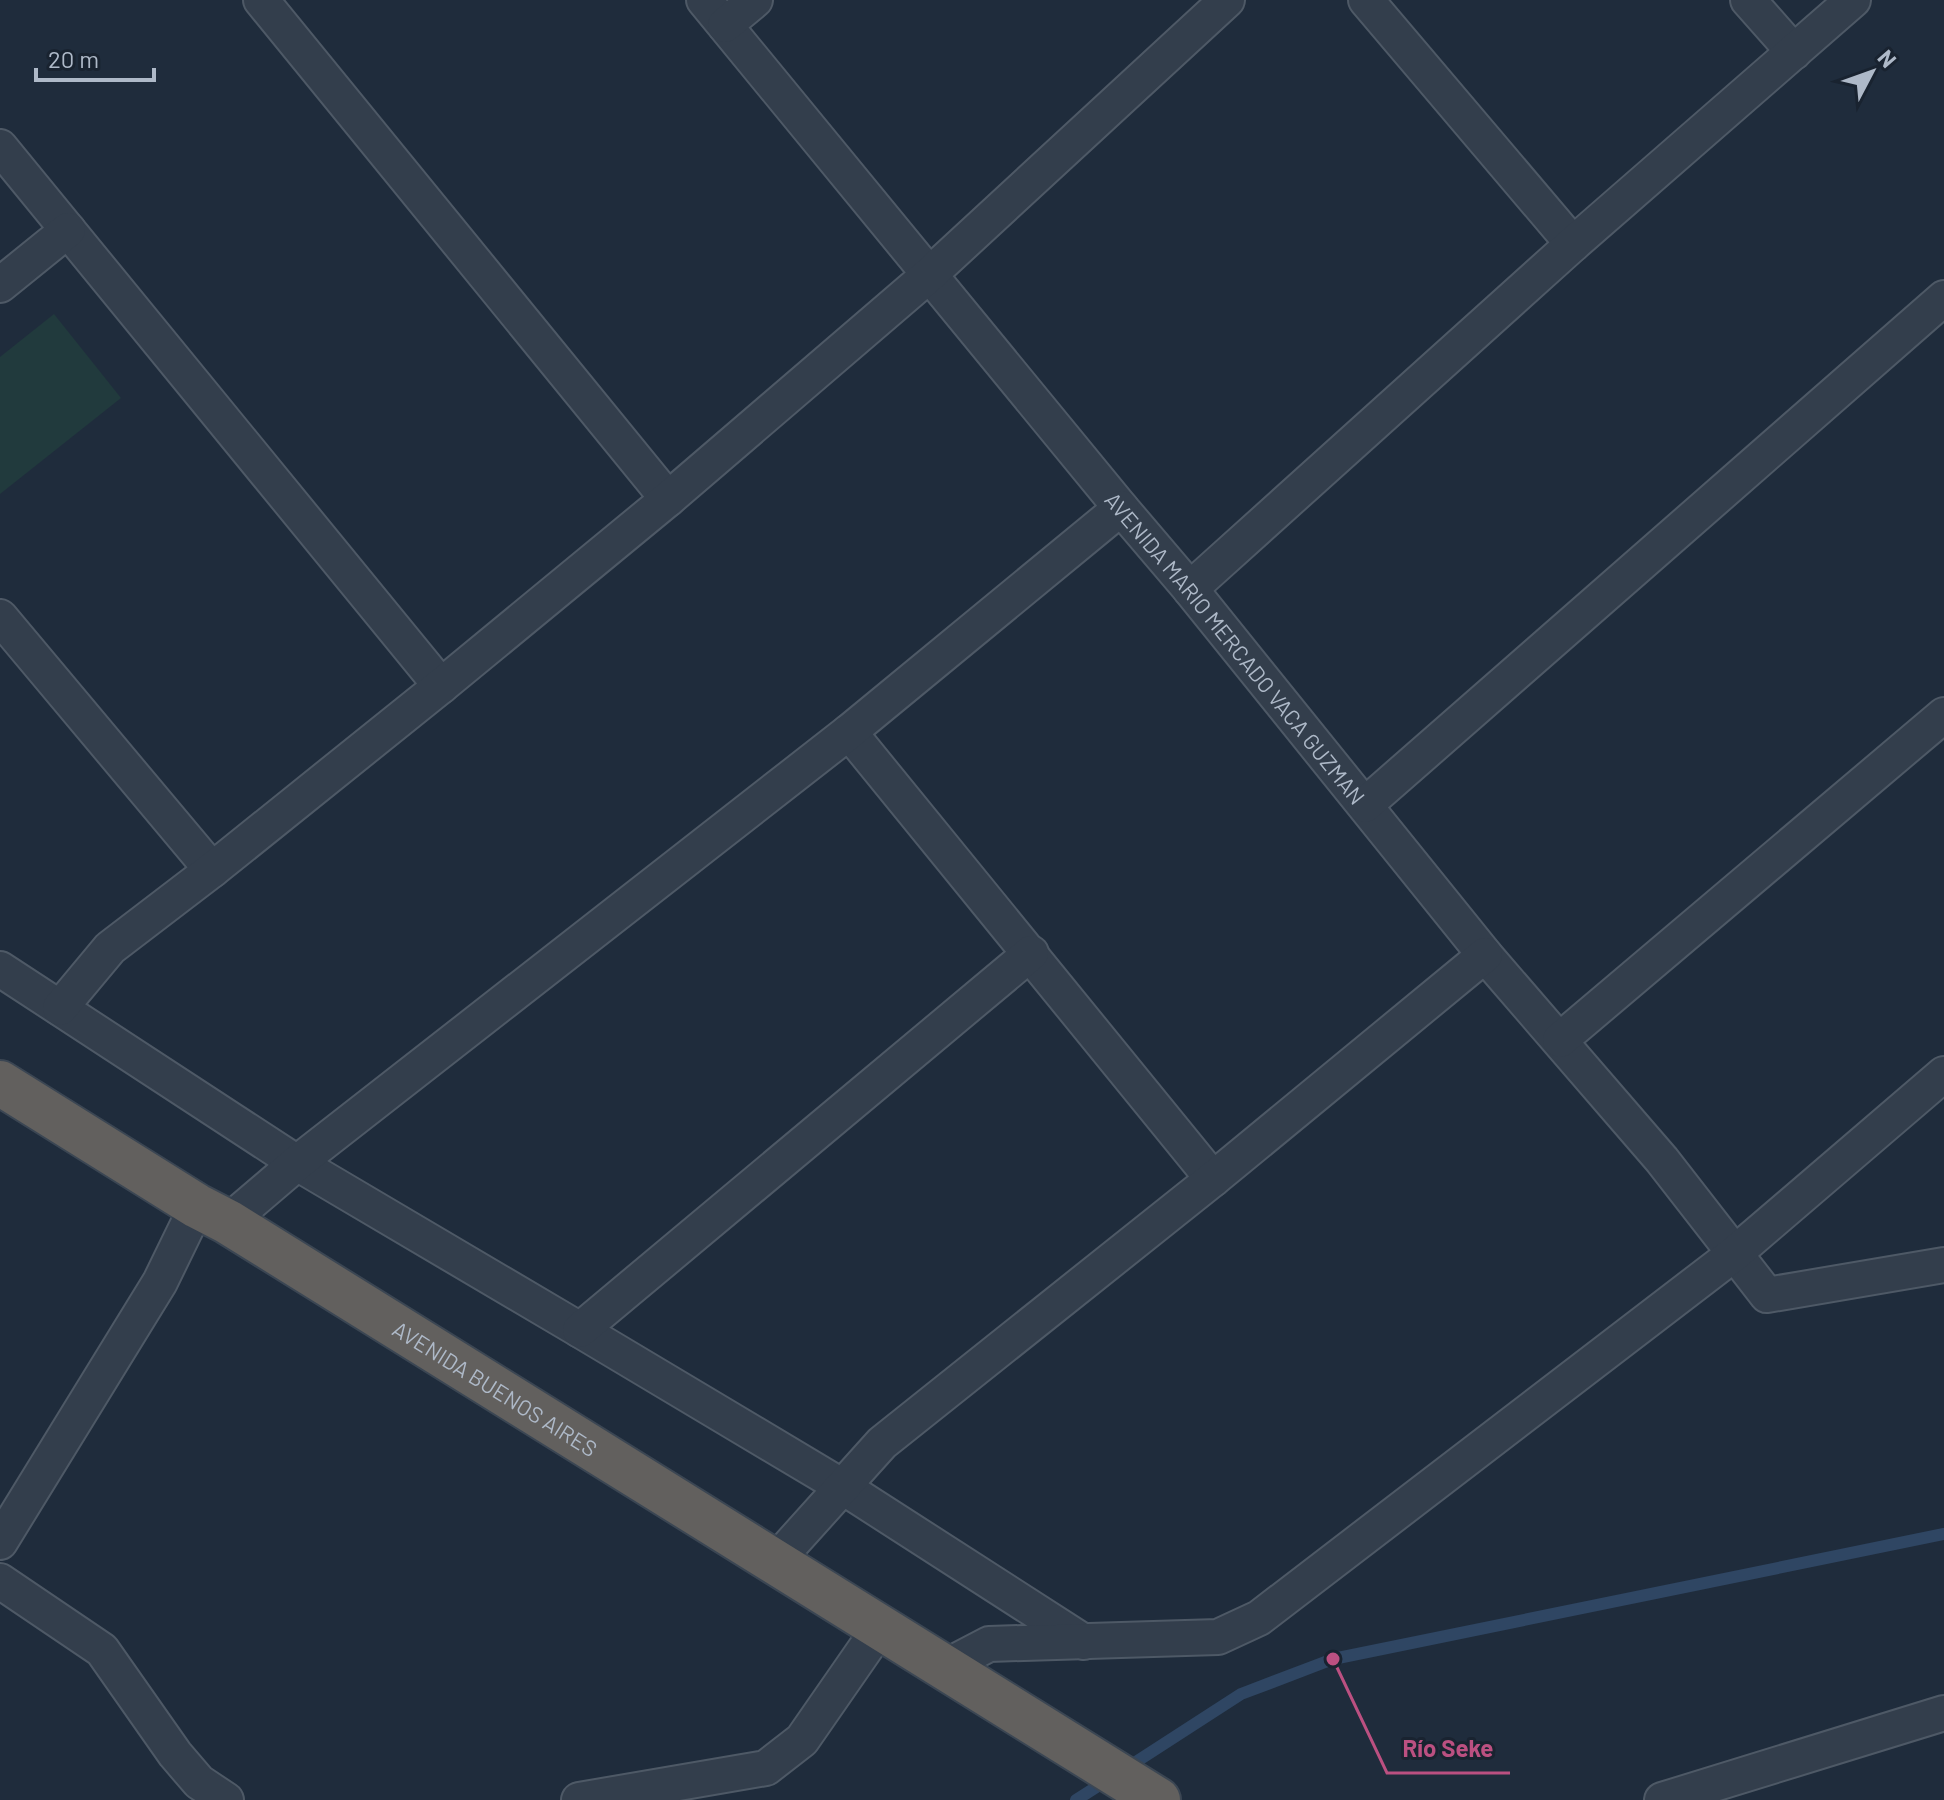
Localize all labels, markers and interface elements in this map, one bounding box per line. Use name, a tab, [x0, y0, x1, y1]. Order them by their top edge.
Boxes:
scale bar	[36, 32, 154, 82]
north arrow	[1832, 32, 1912, 112]
text: 20 m	[48, 44, 99, 73]
text: N	[1873, 44, 1902, 72]
street label: AVENIDA MARIO MERCADO VACA GUZMAN	[1100, 486, 1371, 809]
street label: AVENIDA BUENOS AIRES	[389, 1315, 602, 1461]
callout: Río Seke	[1387, 1725, 1510, 1773]
text: Río Seke	[1403, 1733, 1493, 1762]

